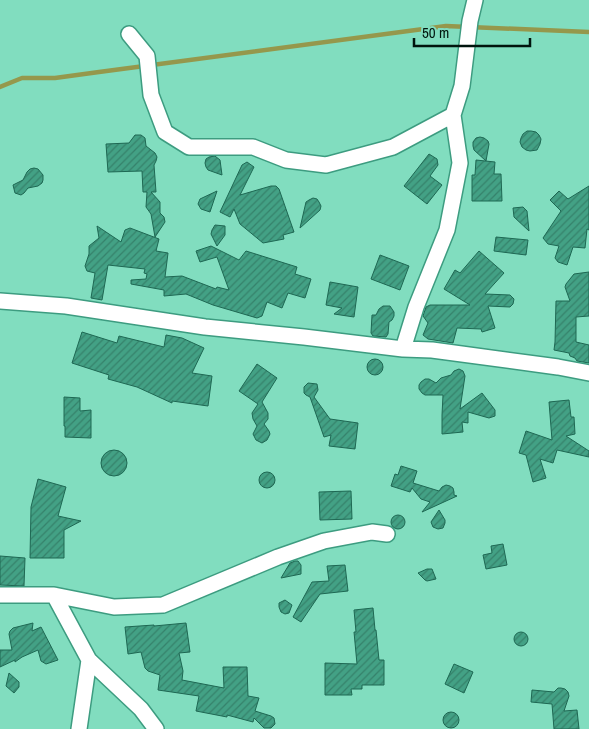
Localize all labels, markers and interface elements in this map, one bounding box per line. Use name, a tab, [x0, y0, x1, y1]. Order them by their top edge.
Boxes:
scale bar	[414, 15, 530, 47]
text: 50 m	[422, 22, 449, 43]

